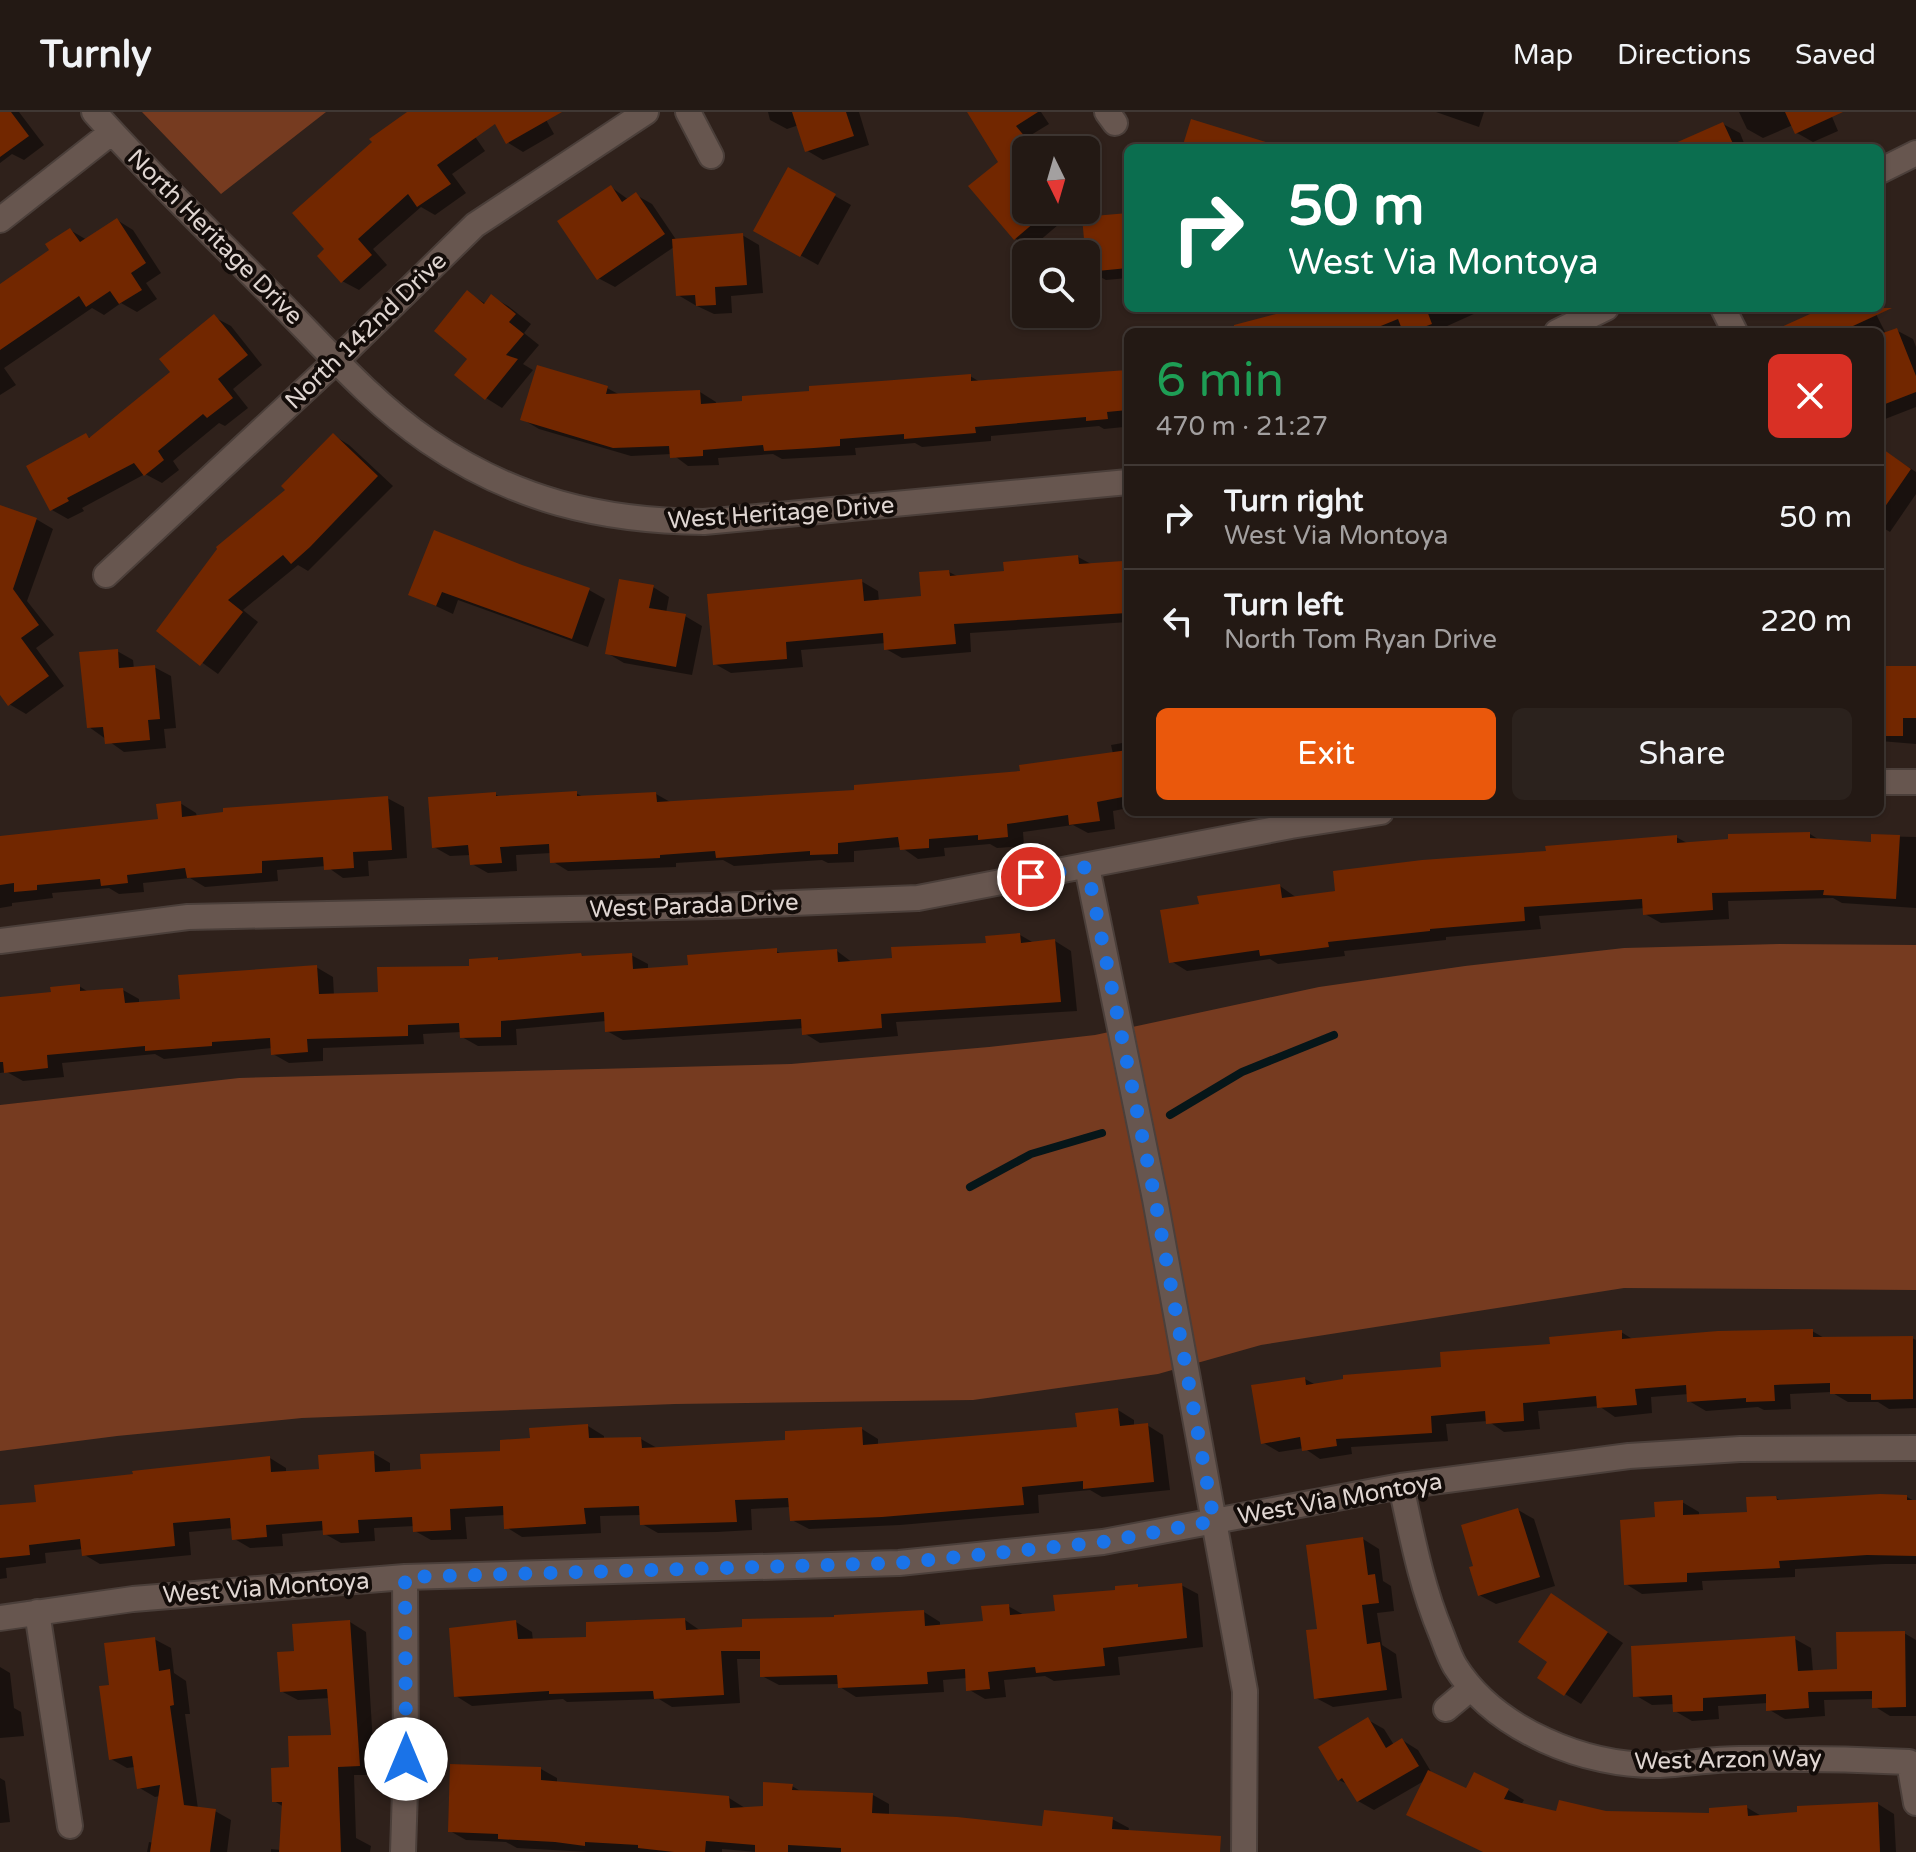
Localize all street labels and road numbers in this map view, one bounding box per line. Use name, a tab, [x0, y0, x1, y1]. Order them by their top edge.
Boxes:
street label: North Heritage Drive	[121, 143, 309, 331]
street label: North 142nd Drive	[279, 247, 453, 415]
street label: West Heritage Drive	[667, 491, 895, 535]
street label: West Parada Drive	[589, 888, 799, 924]
street label: West Via Montoya	[1235, 1467, 1445, 1531]
street label: West Via Montoya	[162, 1566, 370, 1610]
street label: West Arzon Way	[1634, 1744, 1822, 1776]

